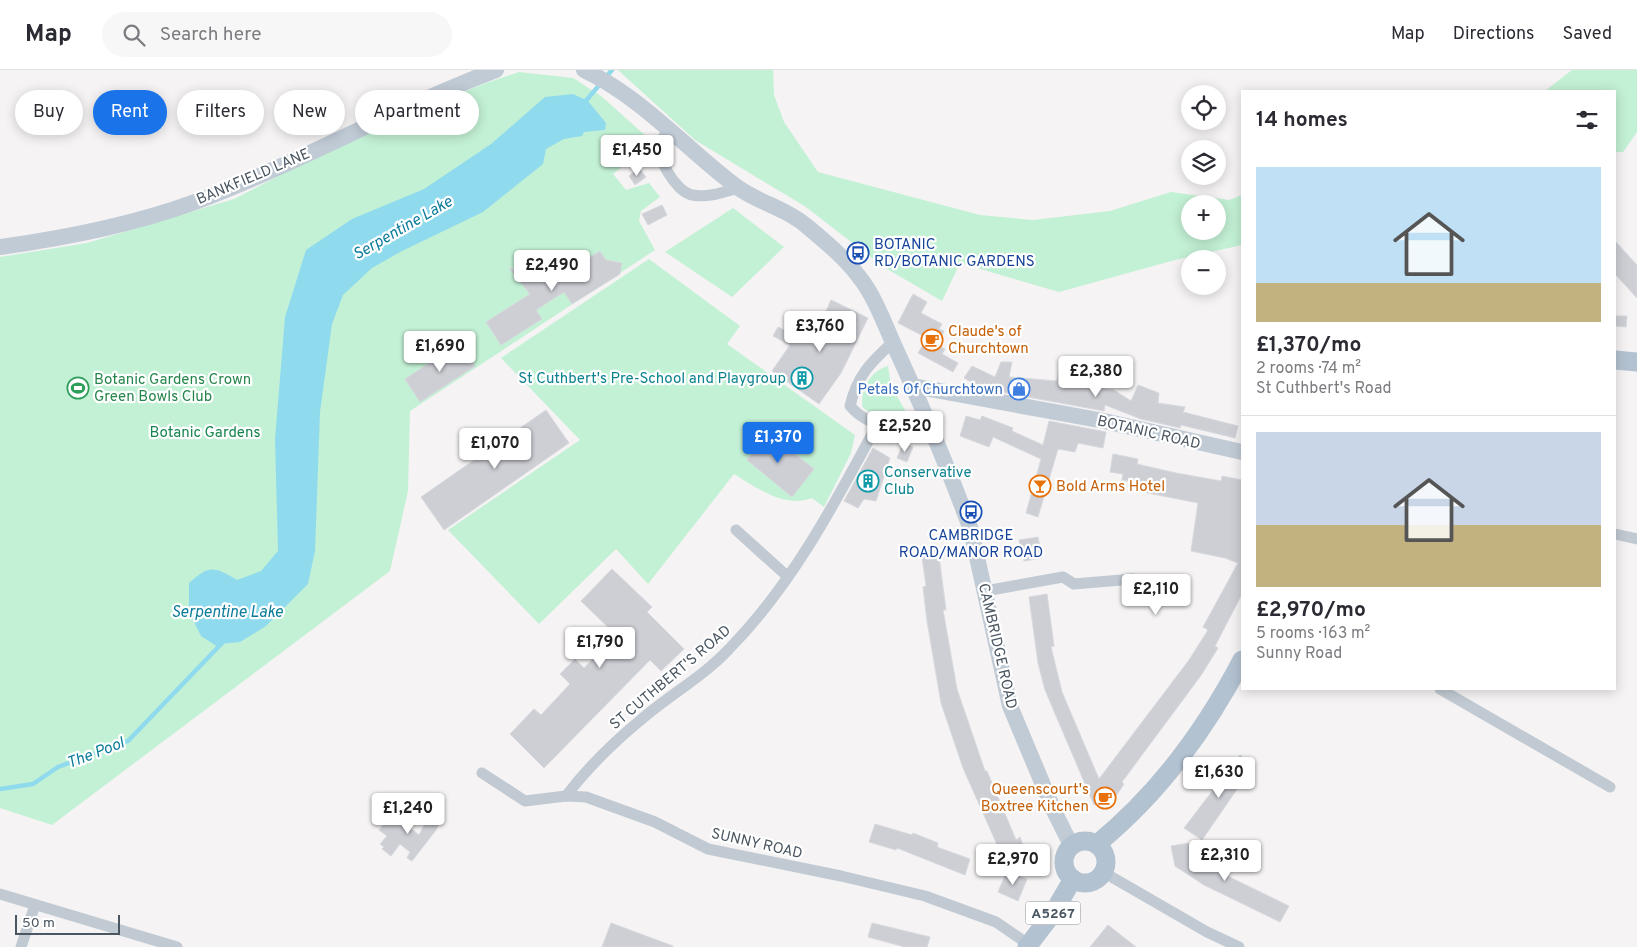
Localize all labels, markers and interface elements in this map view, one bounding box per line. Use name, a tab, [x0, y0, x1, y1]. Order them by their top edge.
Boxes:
search box	[102, 12, 452, 57]
text: Map	[25, 20, 72, 50]
icon: search	[120, 21, 148, 49]
text: Search here	[160, 23, 261, 47]
text: Map	[1391, 23, 1425, 46]
text: Directions	[1453, 23, 1535, 46]
text: Saved	[1563, 23, 1612, 46]
map controls	[1181, 85, 1226, 295]
button: locate	[1181, 85, 1226, 130]
chip: Buy	[15, 90, 83, 135]
chip: Rent	[93, 90, 167, 135]
chip: Filters	[177, 90, 264, 135]
chip: New	[274, 90, 345, 135]
chip: Apartment	[355, 90, 479, 135]
icon: filters	[1573, 106, 1601, 134]
text: 14 homes	[1256, 107, 1348, 134]
pin: £1,450	[596, 134, 678, 177]
button: layers	[1181, 140, 1226, 185]
text: £1,450	[612, 141, 662, 161]
street label: BANKFIELD LANE	[194, 145, 313, 210]
water label: Serpentine Lake	[350, 192, 457, 265]
button: +	[1181, 195, 1226, 240]
icon: home	[1384, 199, 1474, 289]
place label: BOTANIC RD/BOTANIC GARDENS	[874, 236, 1035, 272]
bus stop icon: BOTANIC RD/BOTANIC GARDENS	[846, 241, 870, 265]
pin: £2,490	[511, 250, 593, 292]
button: −	[1181, 250, 1226, 295]
text: £2,490	[525, 256, 579, 276]
pin: £3,760	[779, 310, 861, 353]
text: £3,760	[795, 317, 845, 337]
place label: Claude's of Churchtown	[948, 323, 1029, 359]
cafe icon: Claude's of Churchtown	[920, 328, 944, 352]
pin: £1,690	[399, 330, 481, 373]
text: £1,370/mo	[1256, 332, 1361, 359]
text: £1,690	[415, 337, 465, 357]
pin: £2,380	[1055, 356, 1137, 398]
text: 2 rooms · 74 m²	[1256, 359, 1361, 379]
text: £2,380	[1069, 362, 1123, 382]
building icon: St Cuthbert's Pre-School and Playgroup	[790, 366, 814, 390]
place label: St Cuthbert's Pre-School and Playgroup	[518, 370, 786, 389]
place label: Botanic Gardens Crown Green Bowls Club	[94, 371, 251, 407]
sports icon: Botanic Gardens Crown Green Bowls Club	[66, 376, 90, 400]
shop icon: Petals Of Churchtown	[1007, 377, 1031, 401]
text: St Cuthbert's Road	[1256, 379, 1392, 399]
place label: Petals Of Churchtown	[857, 381, 1003, 400]
pin: £2,520	[864, 410, 946, 453]
street label: BOTANIC ROAD	[1095, 412, 1202, 455]
text: £2,520	[878, 417, 932, 437]
pin: £1,370	[737, 422, 819, 464]
park label: Botanic Gardens	[149, 424, 261, 443]
pin: £1,070	[454, 428, 536, 470]
text: £1,370	[754, 428, 802, 448]
text: £1,070	[470, 434, 520, 454]
place label: Conservative Club	[884, 464, 972, 500]
icon: home	[1384, 465, 1474, 555]
building icon: Conservative Club	[856, 469, 880, 493]
bar icon: Bold Arms Hotel	[1028, 474, 1052, 498]
place label: Bold Arms Hotel	[1056, 478, 1165, 497]
bus stop icon: CAMBRIDGE ROAD/MANOR ROAD	[959, 500, 983, 524]
place label: CAMBRIDGE ROAD/MANOR ROAD	[899, 527, 1043, 563]
pin: £2,110	[1115, 574, 1197, 616]
text: £2,110	[1133, 580, 1179, 600]
street label: CAMBRIDGE ROAD	[973, 582, 1020, 711]
text: £2,970/mo	[1256, 597, 1366, 624]
water label: Serpentine Lake	[171, 603, 284, 623]
street label: ST CUTHBERT'S ROAD	[606, 622, 736, 735]
text: 5 rooms · 163 m²	[1256, 624, 1370, 644]
pin: £1,790	[559, 626, 641, 669]
text: £1,790	[576, 633, 624, 653]
text: Sunny Road	[1256, 644, 1342, 664]
water label: The Pool	[64, 733, 128, 774]
pin: £1,630	[1178, 756, 1260, 799]
text: £1,630	[1194, 763, 1244, 783]
place label: Queenscourt's Boxtree Kitchen	[981, 781, 1089, 817]
cafe icon: Queenscourt's Boxtree Kitchen	[1093, 786, 1117, 810]
pin: £1,240	[367, 792, 449, 835]
text: £1,240	[383, 799, 433, 819]
street label: SUNNY ROAD	[709, 825, 804, 864]
pin: £2,310	[1184, 840, 1266, 882]
pin: £2,970	[972, 844, 1054, 886]
text: £2,310	[1200, 846, 1250, 866]
text: £2,970	[987, 850, 1039, 870]
road number: A5267	[1026, 901, 1080, 924]
scale bar	[15, 912, 120, 935]
text: 50 m	[22, 915, 55, 932]

